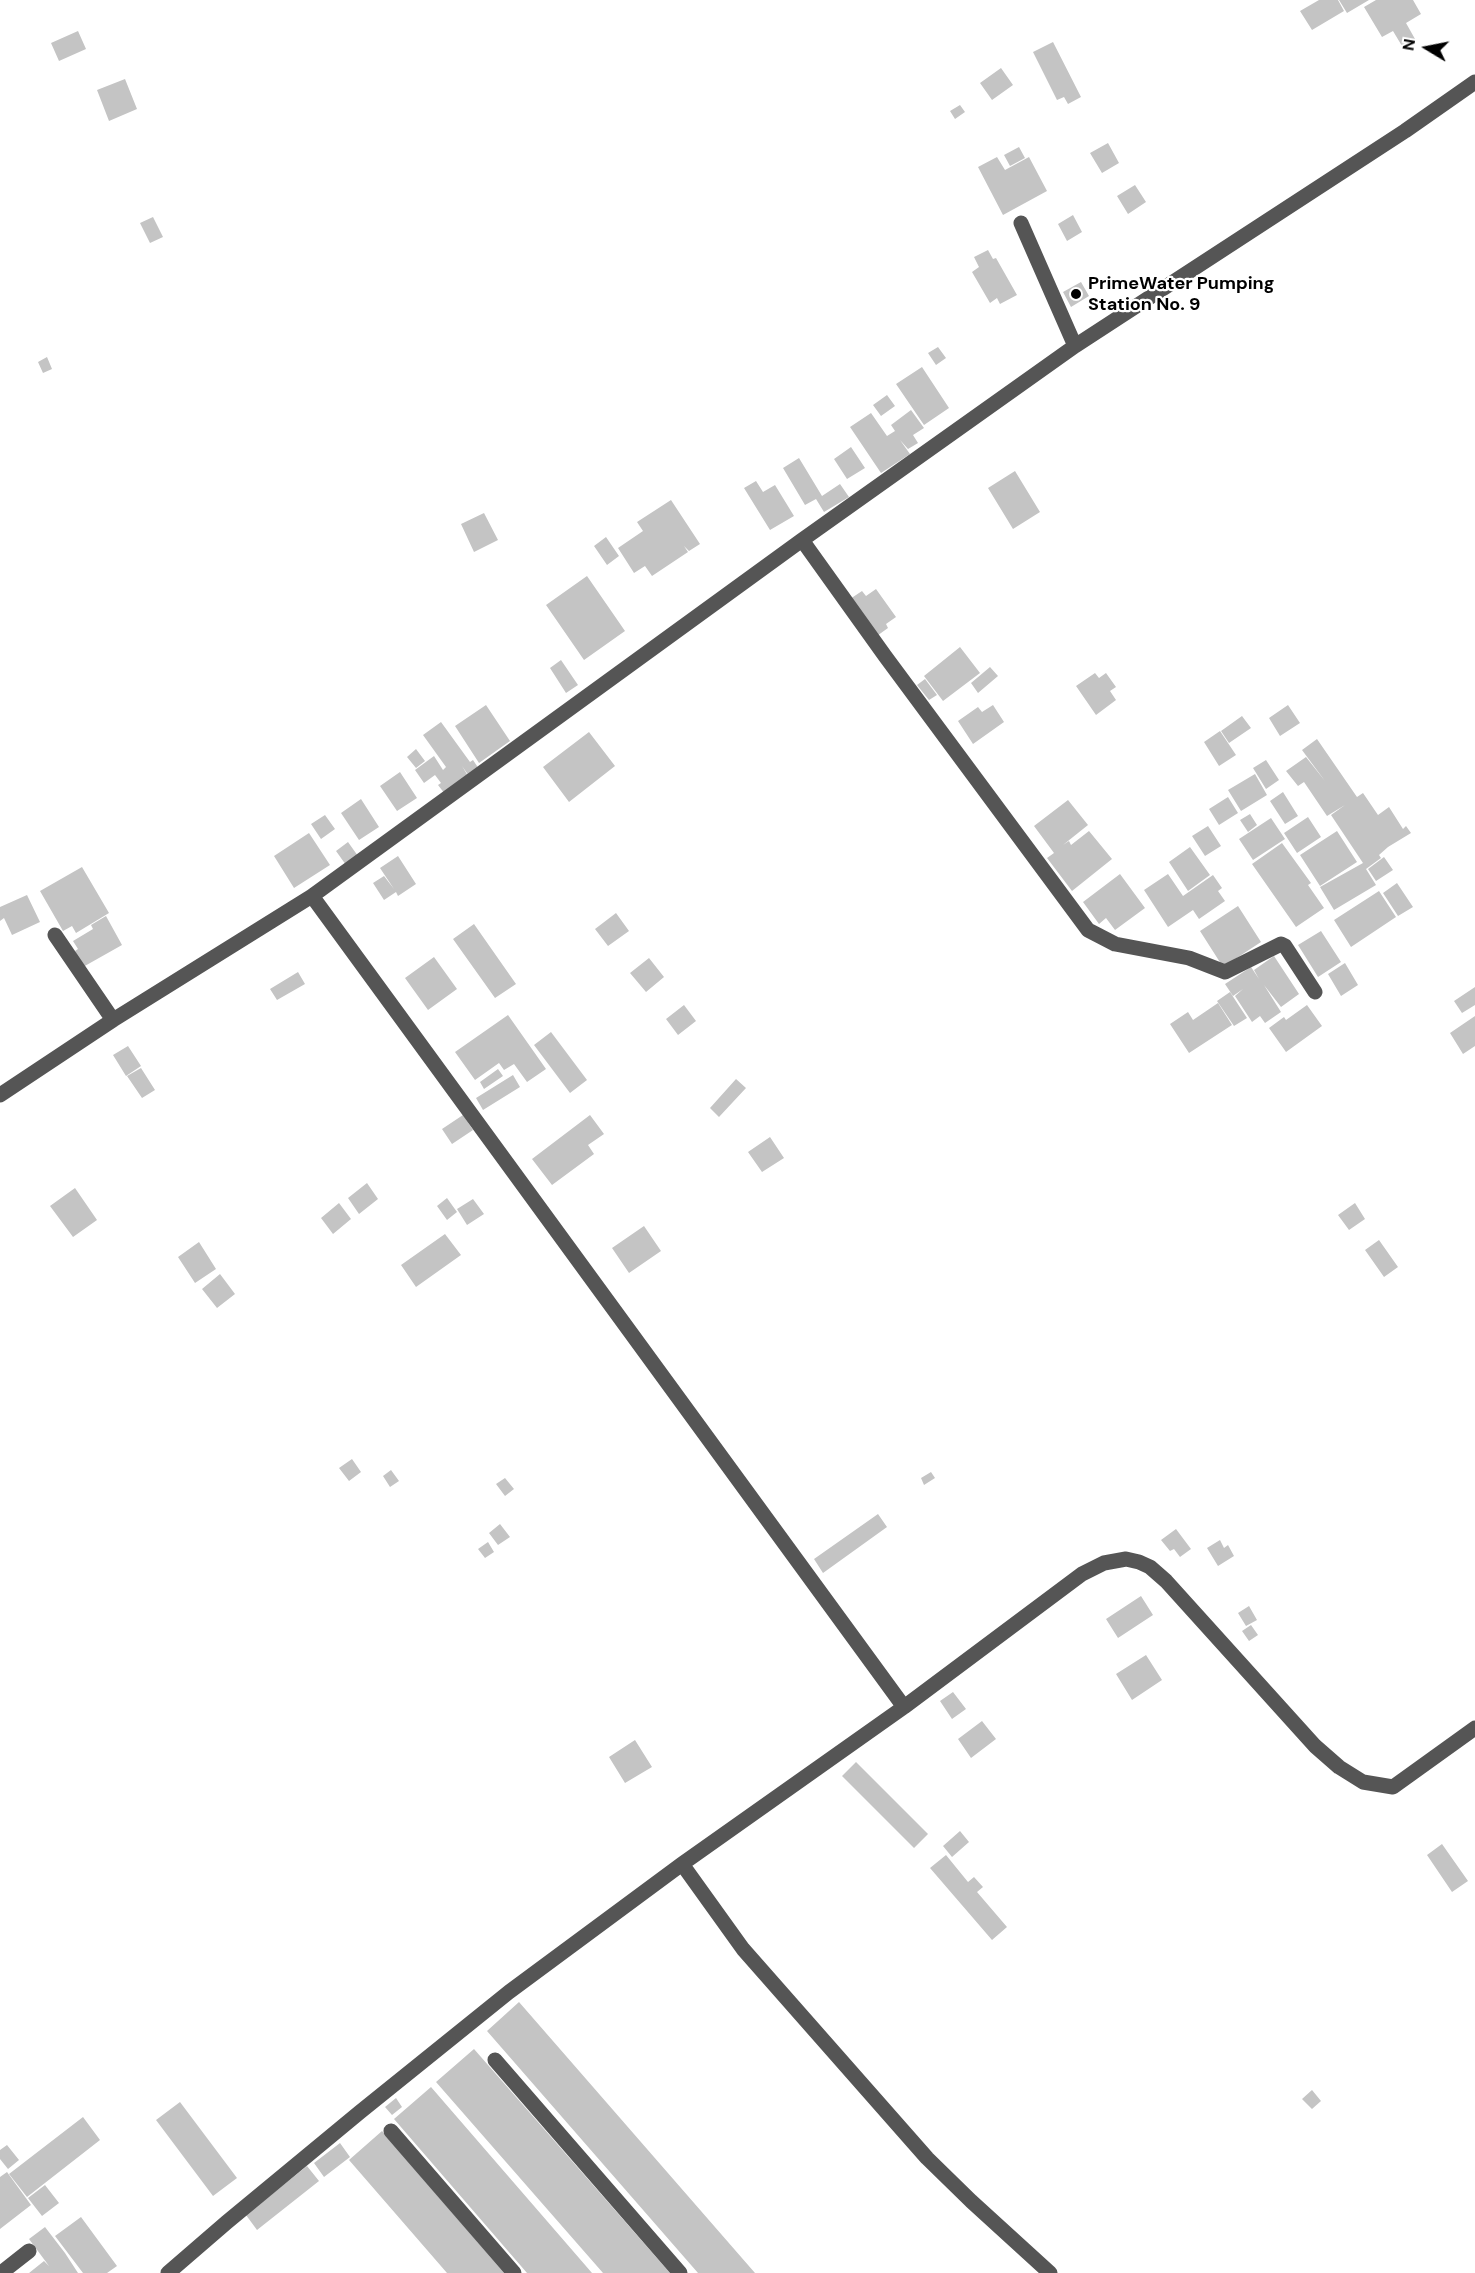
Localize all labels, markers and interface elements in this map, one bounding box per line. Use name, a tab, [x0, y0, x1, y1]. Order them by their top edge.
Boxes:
north arrow	[1397, 18, 1457, 78]
text: N	[1397, 37, 1420, 52]
place label: PrimeWater Pumping Station No. 9	[1088, 273, 1274, 316]
marker: PrimeWater Pumping Station No. 9	[1069, 287, 1083, 301]

